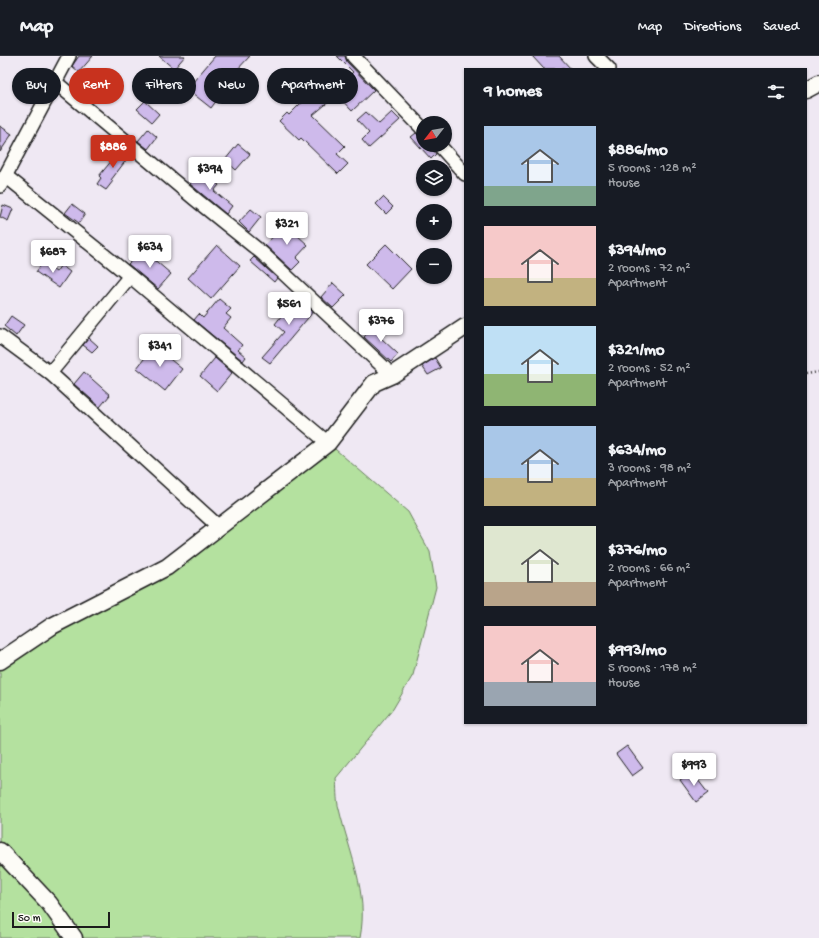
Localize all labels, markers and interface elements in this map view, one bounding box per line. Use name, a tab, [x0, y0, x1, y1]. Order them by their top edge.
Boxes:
text: Map	[20, 16, 53, 39]
text: Map	[638, 19, 662, 36]
text: Directions	[684, 19, 741, 36]
text: Saved	[763, 19, 799, 36]
chip: Buy	[12, 68, 61, 104]
chip: Rent	[69, 68, 124, 104]
chip: Filters	[132, 68, 196, 104]
chip: New	[204, 68, 259, 104]
chip: Apartment	[267, 68, 358, 104]
icon: filters	[765, 81, 787, 103]
text: 9 homes	[484, 82, 542, 102]
north arrow	[416, 116, 452, 152]
map controls	[416, 116, 452, 284]
pin: $886	[89, 135, 137, 169]
text: $886	[100, 140, 126, 155]
text: $886/mo	[608, 141, 668, 161]
icon: home	[516, 142, 564, 190]
pin: $394	[186, 157, 234, 191]
button: layers	[416, 160, 452, 196]
text: 5 rooms · 128 m²	[608, 161, 696, 176]
text: $394	[197, 162, 223, 177]
text: House	[608, 176, 640, 191]
button: +	[416, 204, 452, 240]
pin: $321	[263, 212, 311, 246]
text: $321	[275, 217, 299, 232]
pin: $634	[126, 235, 174, 269]
pin: $687	[29, 240, 77, 274]
text: $634	[137, 240, 163, 255]
text: $394/mo	[608, 241, 666, 261]
icon: home	[516, 242, 564, 290]
text: $687	[40, 245, 66, 260]
button: −	[416, 248, 452, 284]
text: 2 rooms · 72 m²	[608, 261, 690, 276]
text: Apartment	[608, 276, 667, 291]
pin: $561	[265, 292, 313, 326]
text: $561	[277, 297, 301, 312]
pin: $376	[357, 309, 405, 343]
text: $376	[368, 314, 394, 329]
pin: $341	[136, 334, 184, 368]
text: $341	[148, 339, 172, 354]
text: $321/mo	[608, 341, 665, 361]
icon: home	[516, 342, 564, 390]
text: 2 rooms · 52 m²	[608, 361, 690, 376]
text: Apartment	[608, 376, 667, 391]
text: $634/mo	[608, 441, 666, 461]
icon: home	[516, 442, 564, 490]
text: 3 rooms · 98 m²	[608, 461, 691, 476]
text: Apartment	[608, 476, 667, 491]
text: $376/mo	[608, 541, 667, 561]
icon: home	[516, 542, 564, 590]
text: 2 rooms · 66 m²	[608, 561, 690, 576]
text: Apartment	[608, 576, 667, 591]
text: $993/mo	[608, 641, 666, 661]
icon: home	[516, 642, 564, 690]
text: 5 rooms · 178 m²	[608, 661, 697, 676]
text: House	[608, 676, 640, 691]
pin: $993	[670, 753, 718, 787]
text: $993	[681, 758, 707, 773]
scale bar	[12, 910, 110, 929]
text: 50 m	[18, 913, 40, 925]

